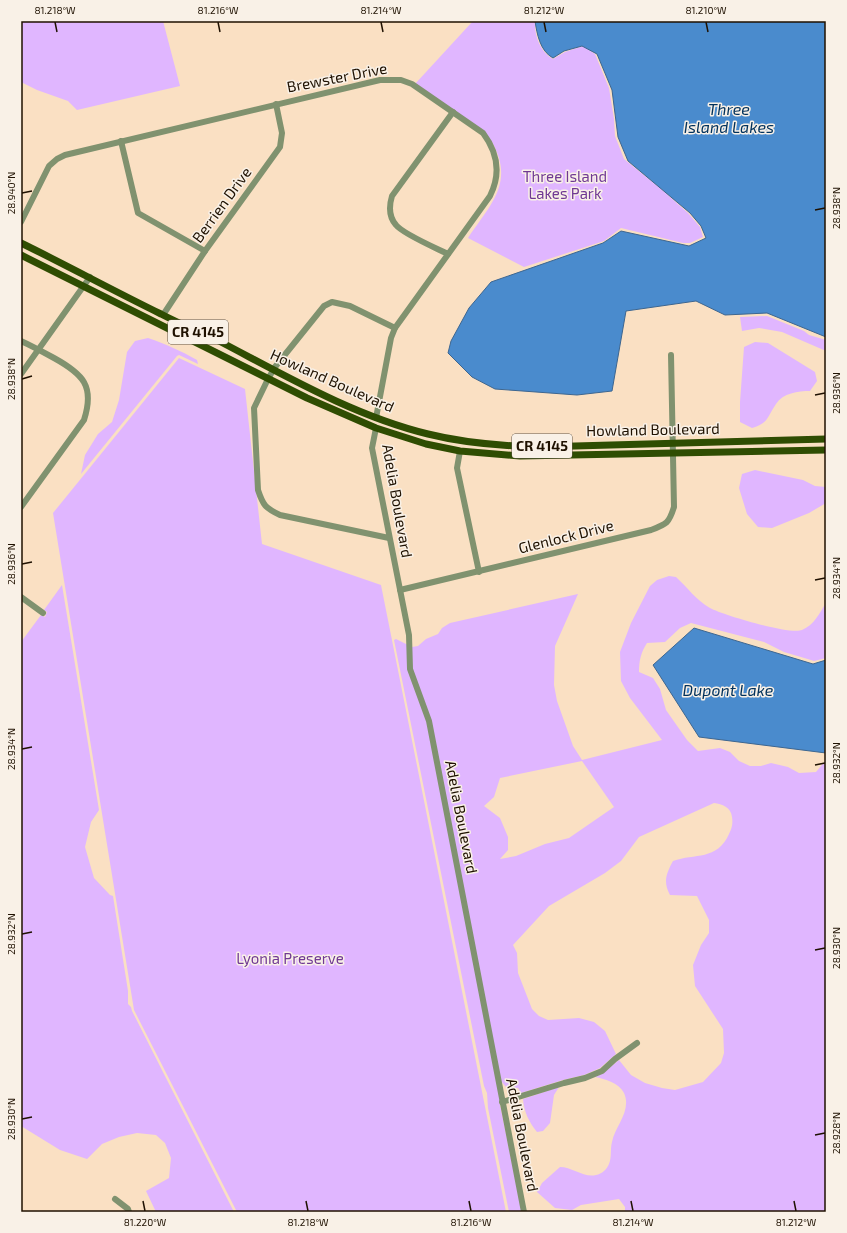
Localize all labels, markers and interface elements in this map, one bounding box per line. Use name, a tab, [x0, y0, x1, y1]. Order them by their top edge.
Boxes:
text: 81.218°W	[34, 4, 76, 16]
text: 81.216°W	[198, 4, 239, 16]
text: 81.214°W	[360, 4, 402, 16]
text: 81.212°W	[524, 4, 565, 16]
text: 81.210°W	[685, 4, 727, 16]
street label: Brewster Drive	[285, 58, 388, 96]
water label: Three Island Lakes	[684, 99, 774, 136]
street label: Berrien Drive	[188, 163, 255, 246]
park label: Three Island Lakes Park	[523, 167, 607, 202]
text: 28.940°N	[5, 172, 17, 214]
text: 28.938°N	[830, 187, 842, 229]
road number: CR 4145	[168, 320, 228, 344]
street label: Howland Boulevard	[268, 345, 397, 415]
text: 28.938°N	[5, 358, 17, 400]
text: 28.936°N	[830, 372, 842, 414]
street label: Howland Boulevard	[586, 419, 720, 439]
road number: CR 4145	[512, 434, 572, 458]
street label: Adelia Boulevard	[379, 443, 417, 559]
street label: Glenlock Drive	[516, 516, 615, 557]
text: 28.936°N	[5, 543, 17, 585]
text: 28.934°N	[830, 557, 842, 599]
water label: Dupont Lake	[683, 680, 774, 699]
text: 28.934°N	[5, 728, 17, 770]
text: 28.932°N	[830, 742, 842, 784]
street label: Adelia Boulevard	[442, 759, 482, 875]
text: 28.932°N	[5, 913, 17, 955]
text: 28.930°N	[830, 927, 842, 969]
park label: Lyonia Preserve	[236, 949, 344, 967]
street label: Adelia Boulevard	[503, 1077, 543, 1193]
text: 28.930°N	[5, 1098, 17, 1140]
text: 28.928°N	[830, 1112, 842, 1154]
text: 81.220°W	[124, 1216, 167, 1228]
text: 81.218°W	[287, 1216, 329, 1228]
text: 81.216°W	[451, 1216, 492, 1228]
text: 81.214°W	[612, 1216, 654, 1228]
text: 81.212°W	[776, 1216, 817, 1228]

